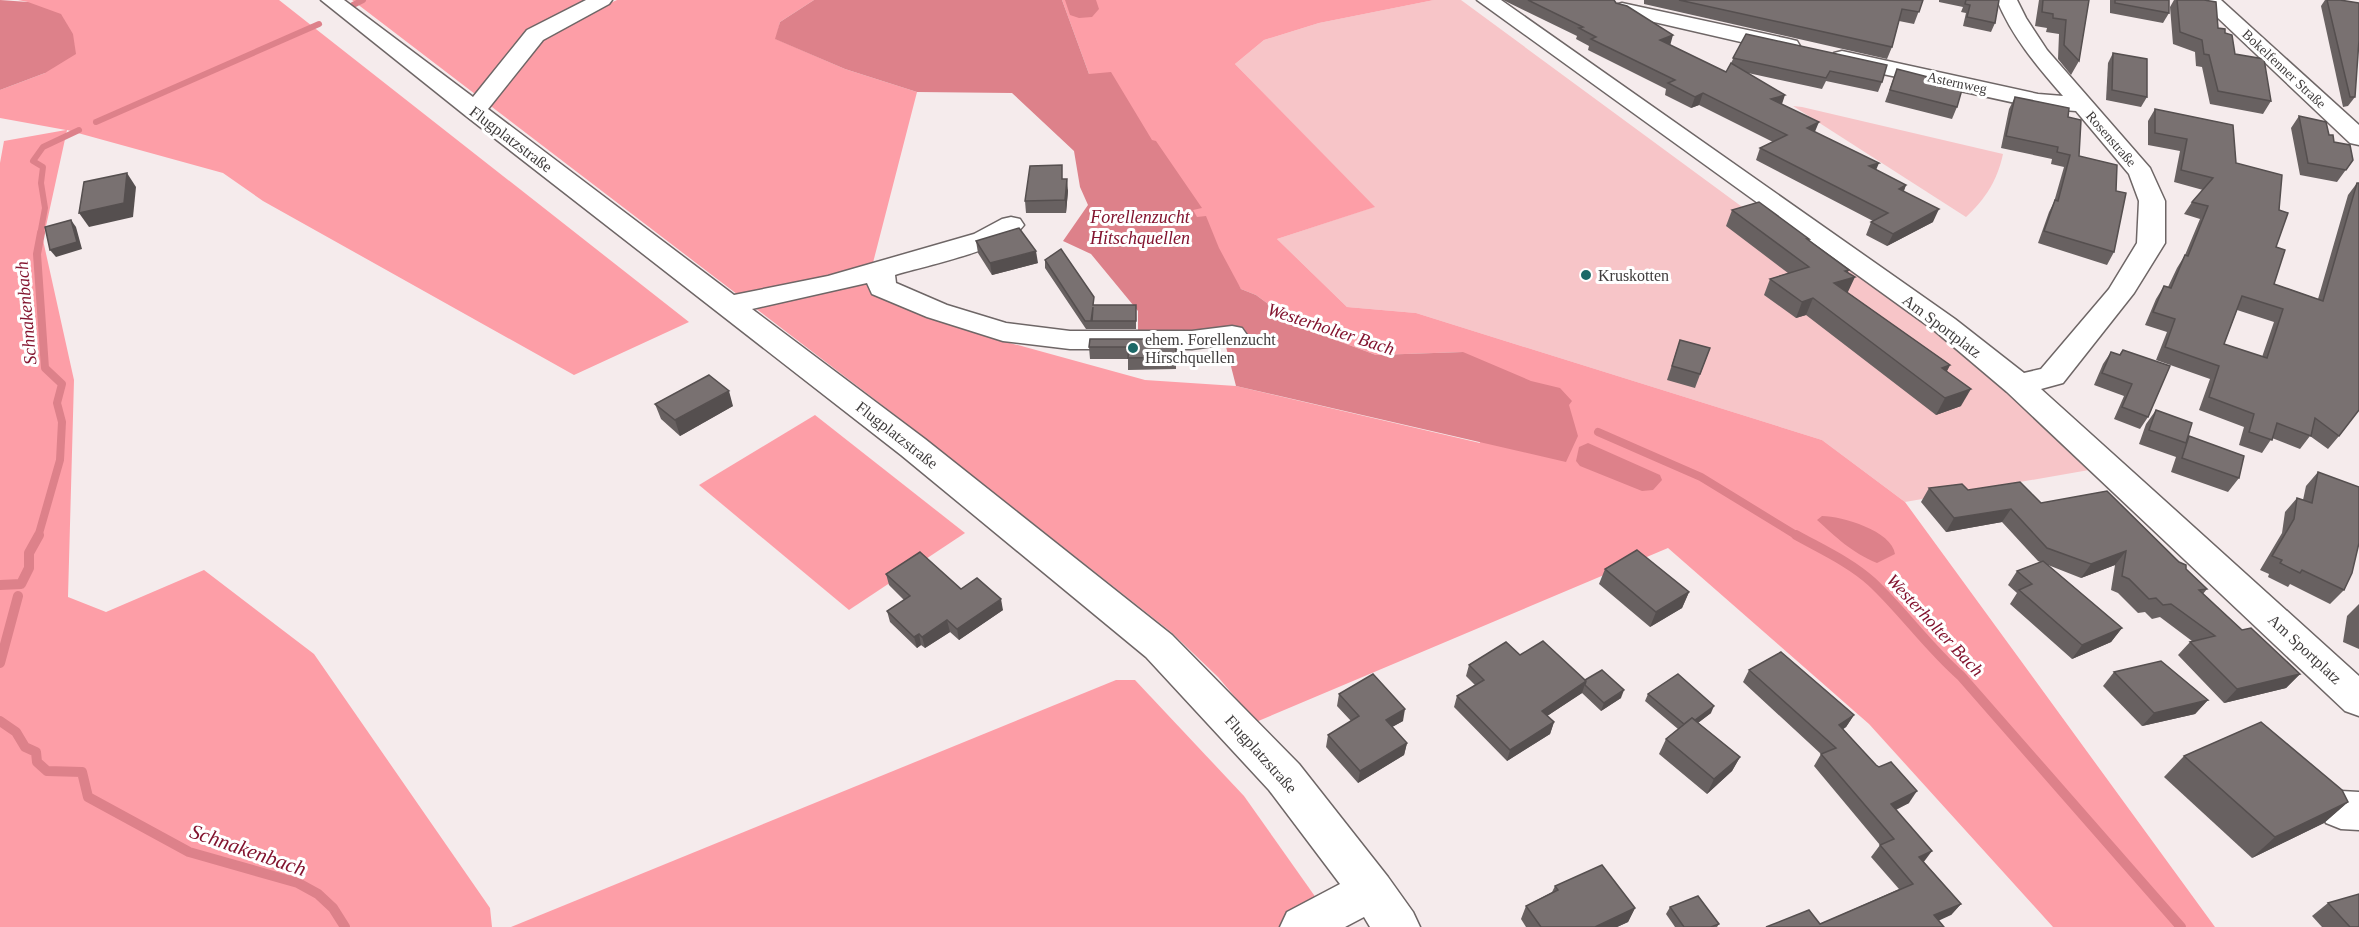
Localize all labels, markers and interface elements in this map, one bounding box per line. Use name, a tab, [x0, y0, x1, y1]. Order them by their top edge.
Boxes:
street label: Bokelfenner Straße	[2239, 27, 2329, 111]
street label: Asternweg	[1926, 69, 1988, 97]
street label: Flugplatzstraße	[466, 103, 556, 176]
street label: Rosenstraße	[2083, 108, 2139, 170]
water label: Forellenzucht Hitschquellen	[1089, 207, 1191, 248]
water label: Schnakenbach	[12, 260, 40, 366]
place label: Kruskotten	[1598, 267, 1669, 284]
marker: Kruskotten	[1579, 268, 1593, 282]
street label: Am Sportplatz	[1899, 291, 1985, 362]
water label: Westerholter Bach	[1265, 299, 1397, 359]
place label: ehem. Forellenzucht Hirschquellen	[1145, 331, 1276, 367]
marker: ehem. Forellenzucht Hirschquellen	[1126, 341, 1140, 355]
street label: Flugplatzstraße	[852, 398, 941, 473]
water label: Westerholter Bach	[1883, 570, 1987, 680]
street label: Am Sportplatz	[2264, 611, 2345, 688]
street label: Flugplatzstraße	[1221, 712, 1300, 797]
water label: Schnakenbach	[187, 819, 309, 881]

